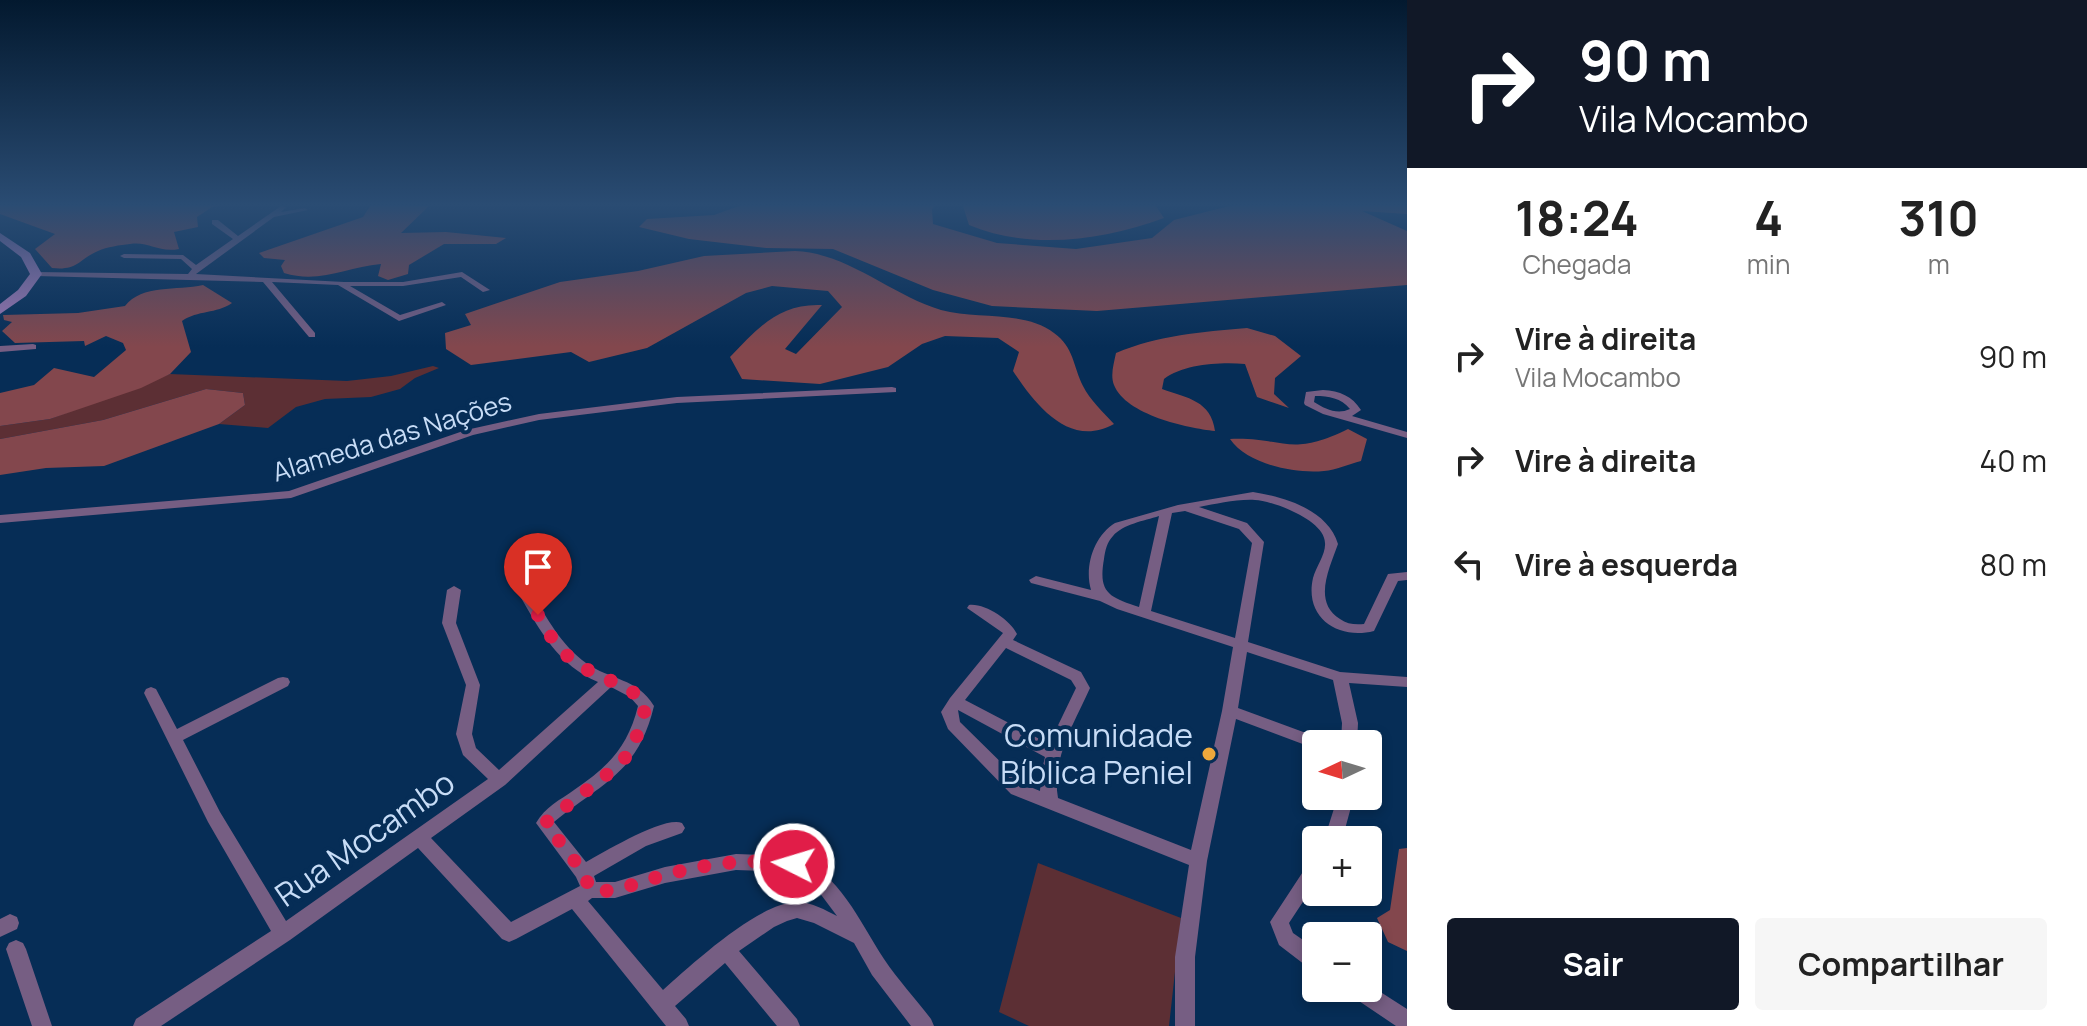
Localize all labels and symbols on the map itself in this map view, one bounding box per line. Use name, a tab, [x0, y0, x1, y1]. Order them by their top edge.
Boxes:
street label: Alameda das Nações	[268, 383, 516, 490]
pin	[504, 533, 572, 615]
place label: Comunidade Bíblica Peniel	[1000, 713, 1193, 794]
north arrow	[1302, 730, 1382, 810]
marker: Comunidade Bíblica Peniel	[1200, 745, 1218, 763]
street label: Rua Mocambo	[266, 760, 463, 916]
position arrow	[752, 822, 836, 906]

